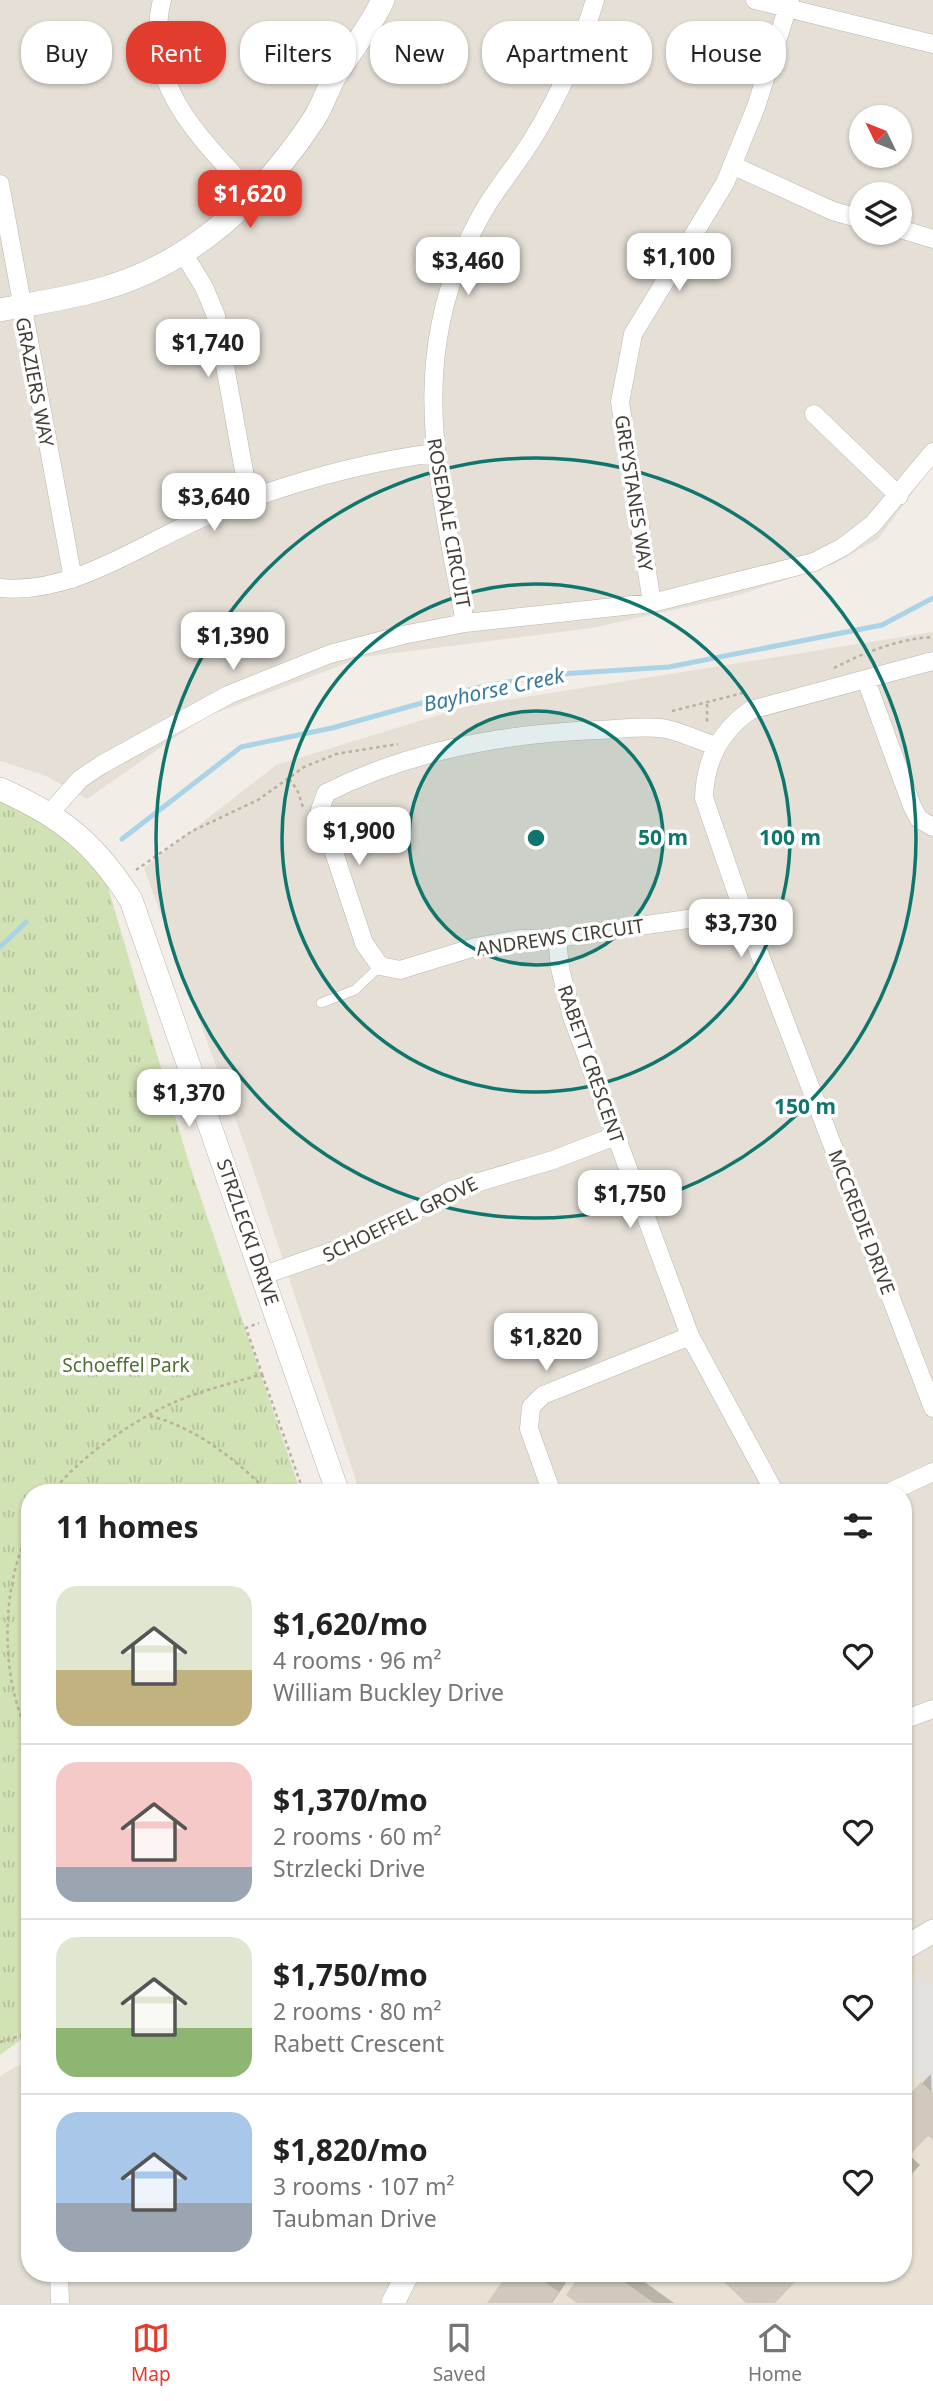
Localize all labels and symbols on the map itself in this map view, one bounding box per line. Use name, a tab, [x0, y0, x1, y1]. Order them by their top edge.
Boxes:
north arrow	[849, 105, 912, 168]
pin: $1,620	[193, 170, 307, 230]
pin: $1,100	[622, 233, 736, 293]
pin: $3,460	[411, 238, 525, 297]
street label: GRAZIERS WAY	[10, 315, 60, 449]
pin: $1,740	[151, 320, 265, 379]
street label: GREYSTANES WAY	[609, 413, 659, 573]
street label: ROSEDALE CIRCUIT	[421, 436, 477, 610]
pin: $3,640	[157, 474, 271, 533]
pin: $1,390	[176, 612, 290, 672]
water label: Bayhorse Creek	[421, 660, 568, 718]
pin: $1,900	[302, 808, 416, 867]
text: 50 m	[638, 823, 688, 851]
text: 100 m	[759, 823, 821, 851]
centre of rings	[524, 826, 548, 850]
pin: $3,730	[684, 900, 798, 959]
street label: ANDREWS CIRCUIT	[474, 912, 646, 962]
street label: RABETT CRESCENT	[552, 981, 630, 1147]
pin: $1,370	[132, 1070, 246, 1129]
text: 150 m	[774, 1092, 836, 1120]
street label: MCCREDIE DRIVE	[822, 1146, 902, 1298]
street label: STRZLECKI DRIVE	[211, 1155, 285, 1309]
street label: SCHOEFFEL GROVE	[318, 1170, 482, 1268]
pin: $1,750	[573, 1170, 687, 1230]
pin: $1,820	[489, 1314, 603, 1373]
park label: Schoeffel Park	[62, 1352, 190, 1378]

